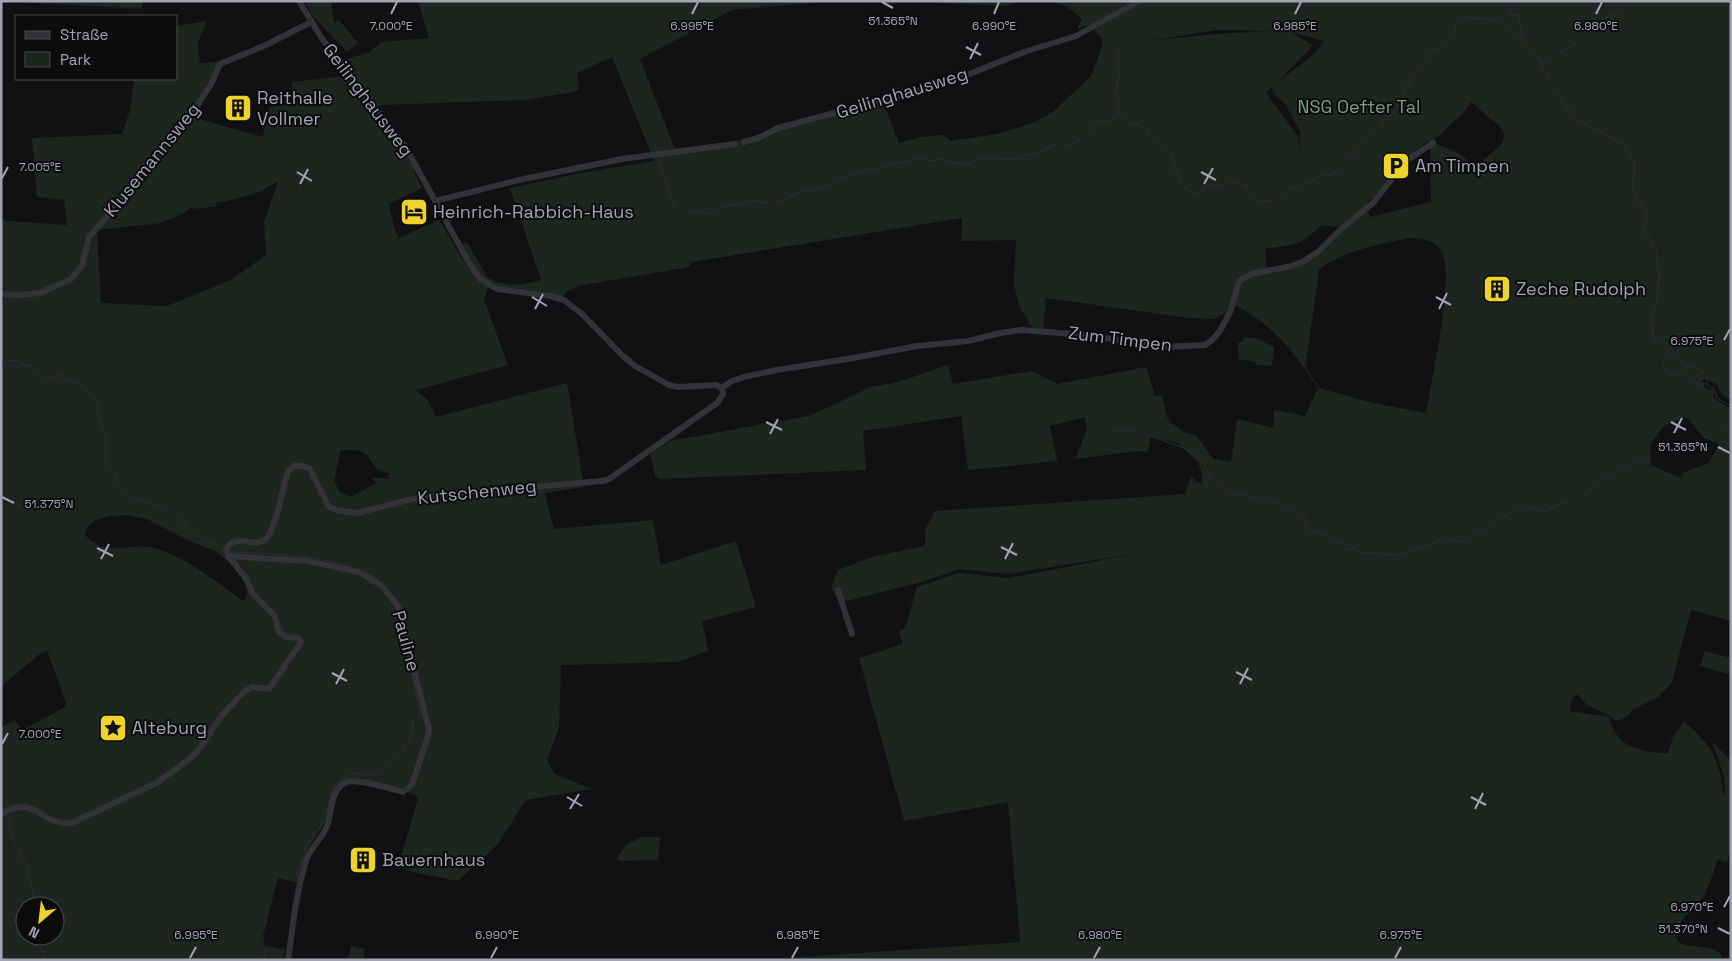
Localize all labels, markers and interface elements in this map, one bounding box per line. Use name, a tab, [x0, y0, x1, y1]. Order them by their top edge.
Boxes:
text: 51.365°N	[868, 13, 918, 29]
legend	[15, 15, 178, 80]
text: 7.000°E	[369, 18, 413, 34]
text: 6.995°E	[670, 18, 714, 34]
text: 6.990°E	[972, 18, 1016, 34]
text: 6.985°E	[1273, 18, 1317, 34]
text: 6.980°E	[1574, 18, 1618, 34]
text: Straße	[60, 25, 109, 44]
street label: Geilinghausweg	[318, 38, 419, 161]
text: Park	[60, 50, 91, 69]
street label: Geilinghausweg	[833, 62, 970, 123]
place label: Reithalle Vollmer	[257, 86, 333, 130]
building icon: Reithalle Vollmer	[223, 93, 253, 123]
park label: NSG Oefter Tal	[1298, 95, 1420, 118]
street label: Klusemannsweg	[99, 98, 205, 221]
parking icon: Am Timpen	[1381, 151, 1411, 181]
place label: Am Timpen	[1415, 154, 1510, 177]
text: 7.005°E	[19, 159, 62, 175]
hotel icon: Heinrich-Rabbich-Haus	[399, 197, 429, 227]
place label: Heinrich-Rabbich-Haus	[433, 200, 634, 223]
building icon: Zeche Rudolph	[1482, 274, 1512, 304]
place label: Zeche Rudolph	[1516, 277, 1646, 300]
street label: Zum Timpen	[1067, 321, 1173, 356]
text: 6.975°E	[1671, 333, 1714, 349]
text: 51.365°N	[1658, 439, 1708, 455]
street label: Kutschenweg	[416, 474, 538, 509]
text: 51.375°N	[25, 496, 73, 512]
street label: Pauline	[387, 608, 426, 674]
place icon: Alteburg	[98, 713, 128, 743]
place label: Alteburg	[132, 716, 207, 739]
text: 7.000°E	[18, 726, 62, 742]
building icon: Bauernhaus	[348, 845, 378, 875]
place label: Bauernhaus	[382, 848, 485, 871]
north arrow	[15, 896, 65, 946]
text: 6.970°E	[1670, 899, 1714, 915]
text: 51.370°N	[1658, 921, 1708, 937]
text: N	[26, 922, 42, 943]
text: 6.995°E	[174, 927, 218, 943]
text: 6.990°E	[475, 927, 519, 943]
text: 6.985°E	[776, 927, 820, 943]
text: 6.980°E	[1078, 927, 1122, 943]
text: 6.975°E	[1380, 927, 1423, 943]

